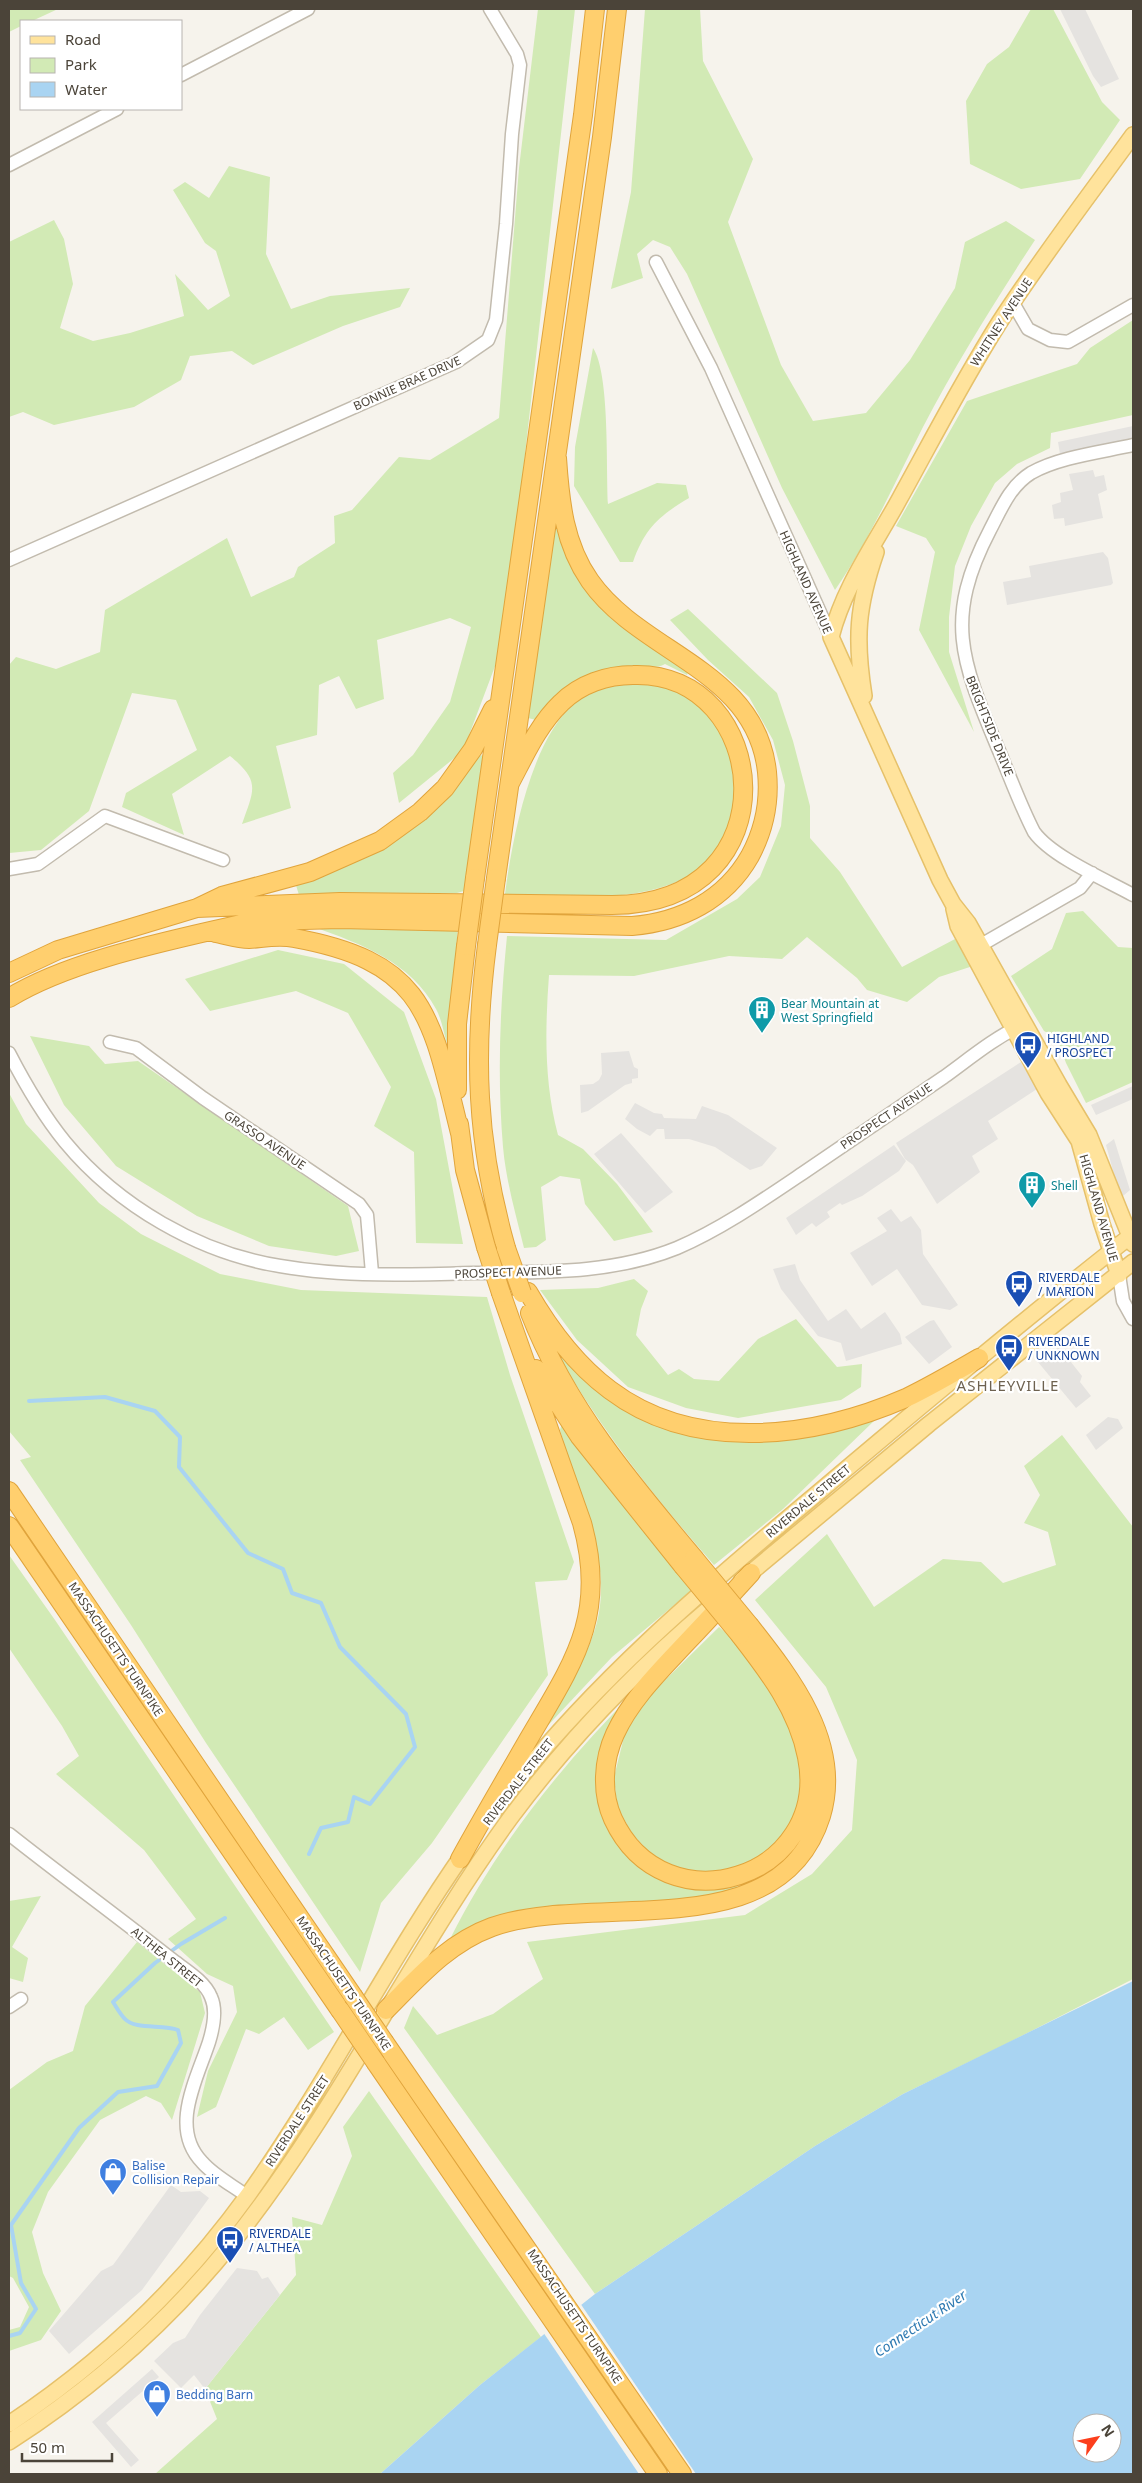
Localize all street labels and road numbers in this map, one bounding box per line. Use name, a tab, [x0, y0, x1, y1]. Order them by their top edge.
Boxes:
street label: WHITNEY AVENUE	[966, 275, 1036, 369]
street label: BONNIE BRAE DRIVE	[350, 352, 464, 414]
street label: HIGHLAND AVENUE	[776, 528, 836, 636]
street label: BRIGHTSIDE DRIVE	[962, 673, 1018, 779]
street label: PROSPECT AVENUE	[837, 1079, 935, 1153]
street label: GRASSO AVENUE	[221, 1106, 309, 1174]
street label: HIGHLAND AVENUE	[1076, 1152, 1122, 1264]
street label: PROSPECT AVENUE	[454, 1262, 562, 1282]
street label: RIVERDALE STREET	[762, 1460, 854, 1542]
street label: MASSACHUSETTS TURNPIKE	[65, 1579, 167, 1719]
street label: RIVERDALE STREET	[479, 1735, 557, 1829]
street label: MASSACHUSETTS TURNPIKE	[293, 1913, 395, 2053]
street label: ALTHEA STREET	[128, 1923, 207, 1991]
street label: RIVERDALE STREET	[261, 2072, 333, 2170]
street label: MASSACHUSETTS TURNPIKE	[524, 2246, 626, 2386]

